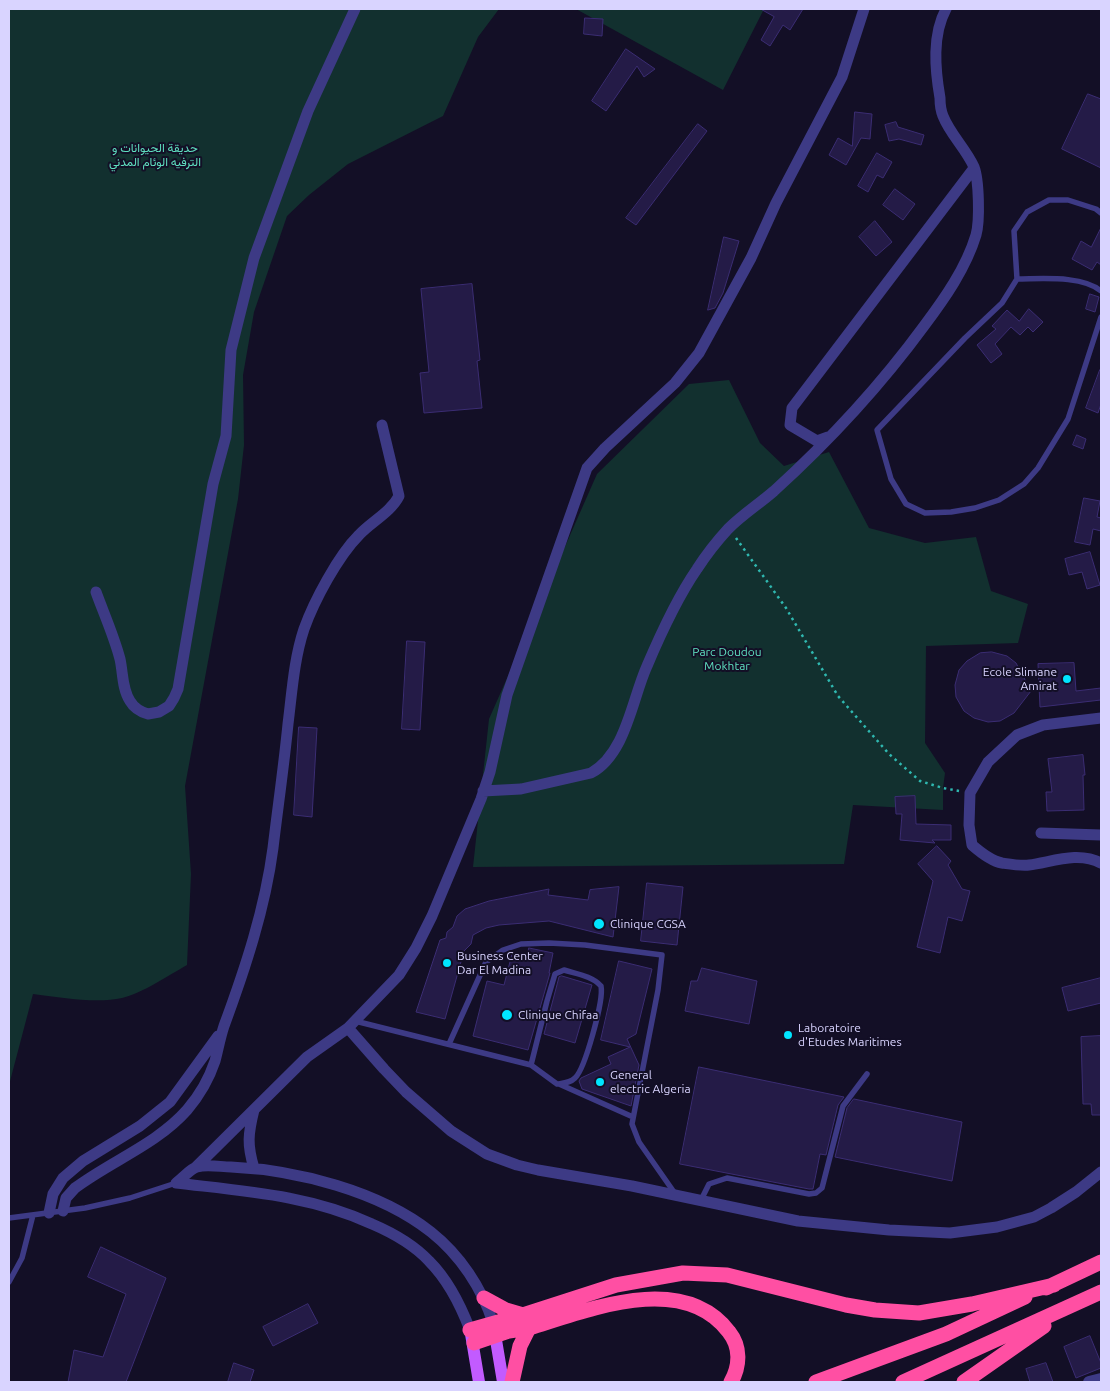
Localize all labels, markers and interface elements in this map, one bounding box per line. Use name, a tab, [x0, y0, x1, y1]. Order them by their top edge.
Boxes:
park label: حديقة الحيوانات و الترفيه الوئام المدني	[109, 141, 201, 169]
park label: Parc Doudou Mokhtar	[692, 645, 762, 673]
place label: Ecole Slimane Amirat	[983, 665, 1057, 693]
marker: Ecole Slimane Amirat	[1061, 673, 1073, 685]
marker: Clinique CGSA	[592, 917, 606, 931]
place label: Clinique CGSA	[610, 917, 686, 931]
place label: Business Center Dar El Madina	[457, 949, 543, 977]
marker: Business Center Dar El Madina	[441, 957, 453, 969]
marker: Clinique Chifaa	[500, 1008, 514, 1022]
place label: Clinique Chifaa	[518, 1008, 598, 1022]
place label: Laboratoire d'Etudes Maritimes	[798, 1021, 902, 1049]
marker: Laboratoire d'Etudes Maritimes	[782, 1029, 794, 1041]
place label: General electric Algeria	[610, 1068, 691, 1096]
marker: General electric Algeria	[594, 1076, 606, 1088]

